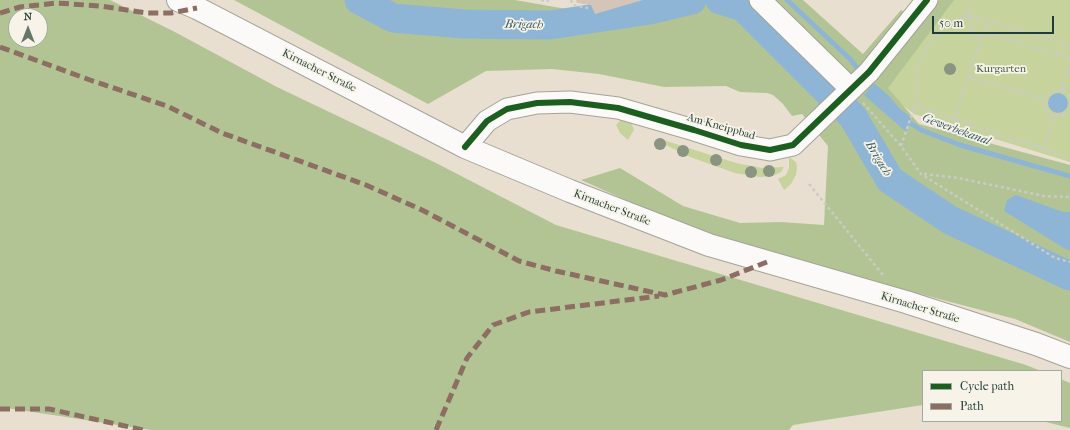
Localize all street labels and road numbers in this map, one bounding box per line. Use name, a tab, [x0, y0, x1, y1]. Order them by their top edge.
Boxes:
street label: Kirnacher Straße	[280, 47, 358, 95]
street label: Am Kneippbad	[685, 111, 757, 143]
street label: Kirnacher Straße	[572, 187, 652, 229]
street label: Kirnacher Straße	[879, 290, 961, 326]

